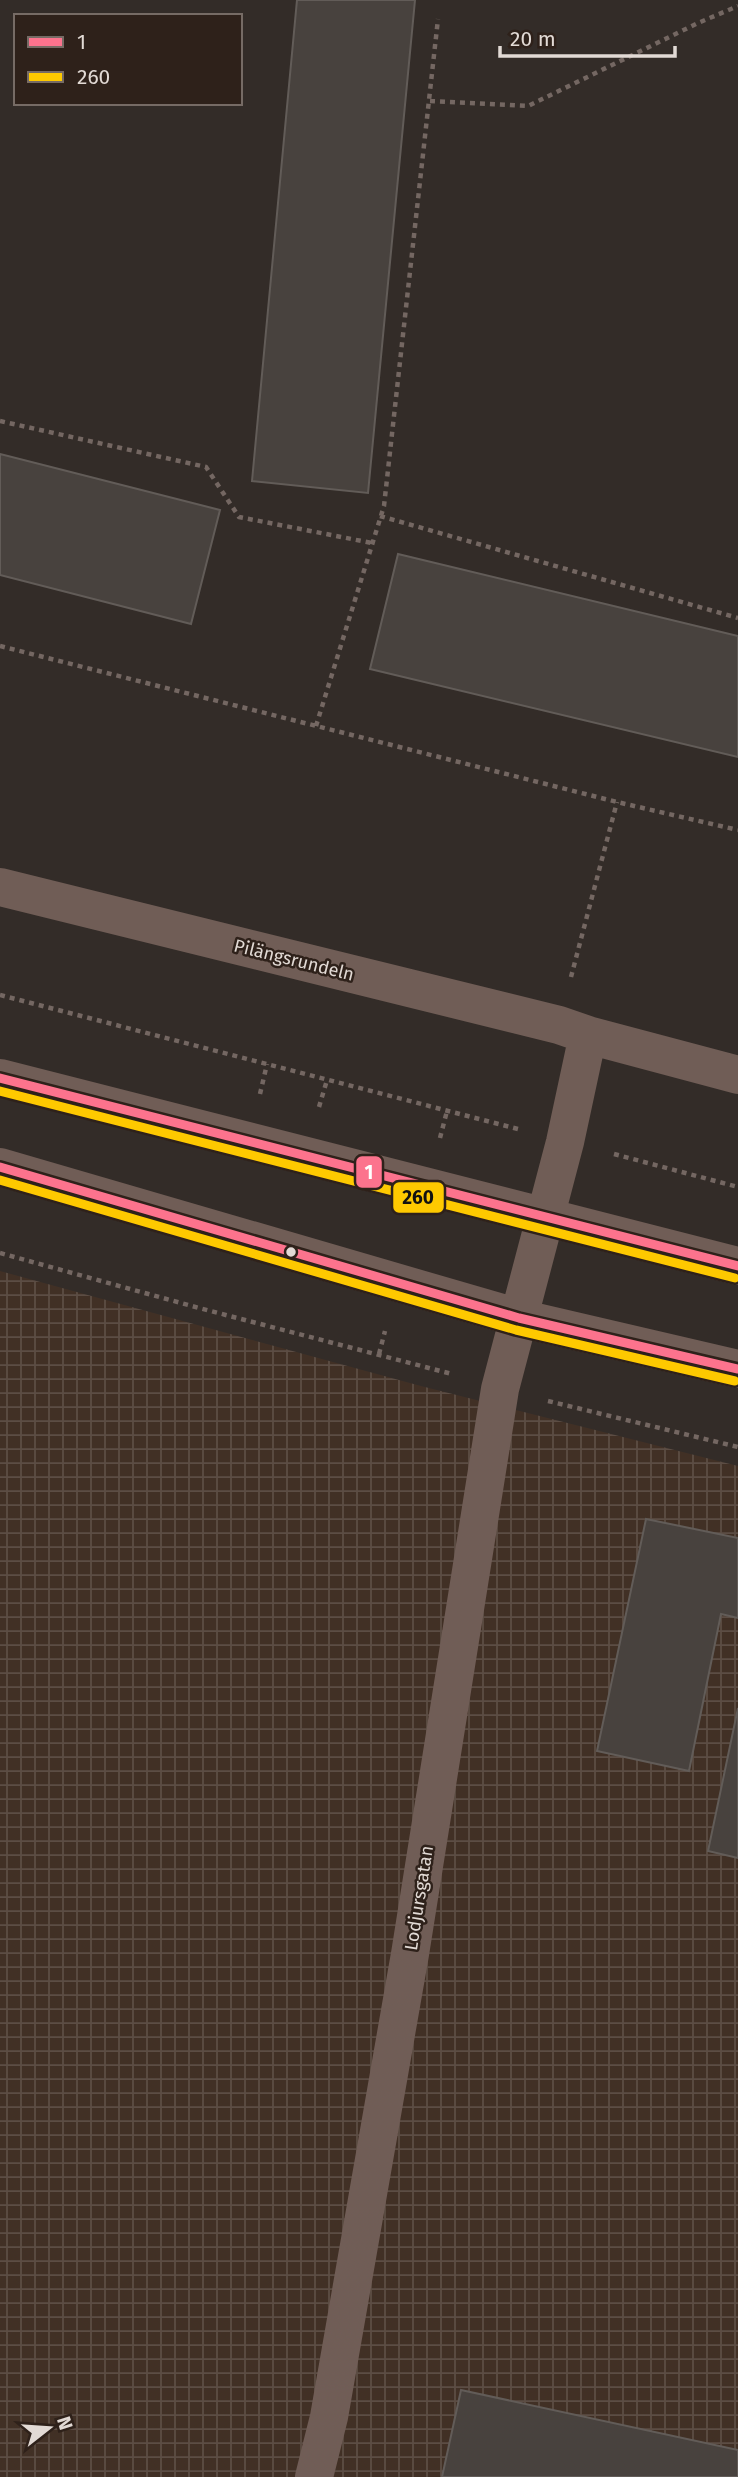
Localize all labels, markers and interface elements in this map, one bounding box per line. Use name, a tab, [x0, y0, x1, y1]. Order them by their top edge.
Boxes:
legend	[14, 14, 242, 105]
scale bar	[500, 14, 675, 58]
text: 20 m	[510, 26, 556, 52]
text: 1	[77, 29, 86, 55]
text: 260	[77, 64, 110, 90]
street label: Pilängsrundeln	[232, 934, 356, 986]
line badge: 1	[355, 1155, 383, 1189]
text: 1	[365, 1161, 373, 1184]
line badge: 260	[392, 1181, 445, 1214]
text: 260	[402, 1186, 434, 1209]
unlabelled marker	[284, 1245, 298, 1259]
street label: Lodjursgatan	[400, 1844, 438, 1952]
north arrow	[14, 2393, 84, 2463]
text: N	[52, 2414, 78, 2433]

